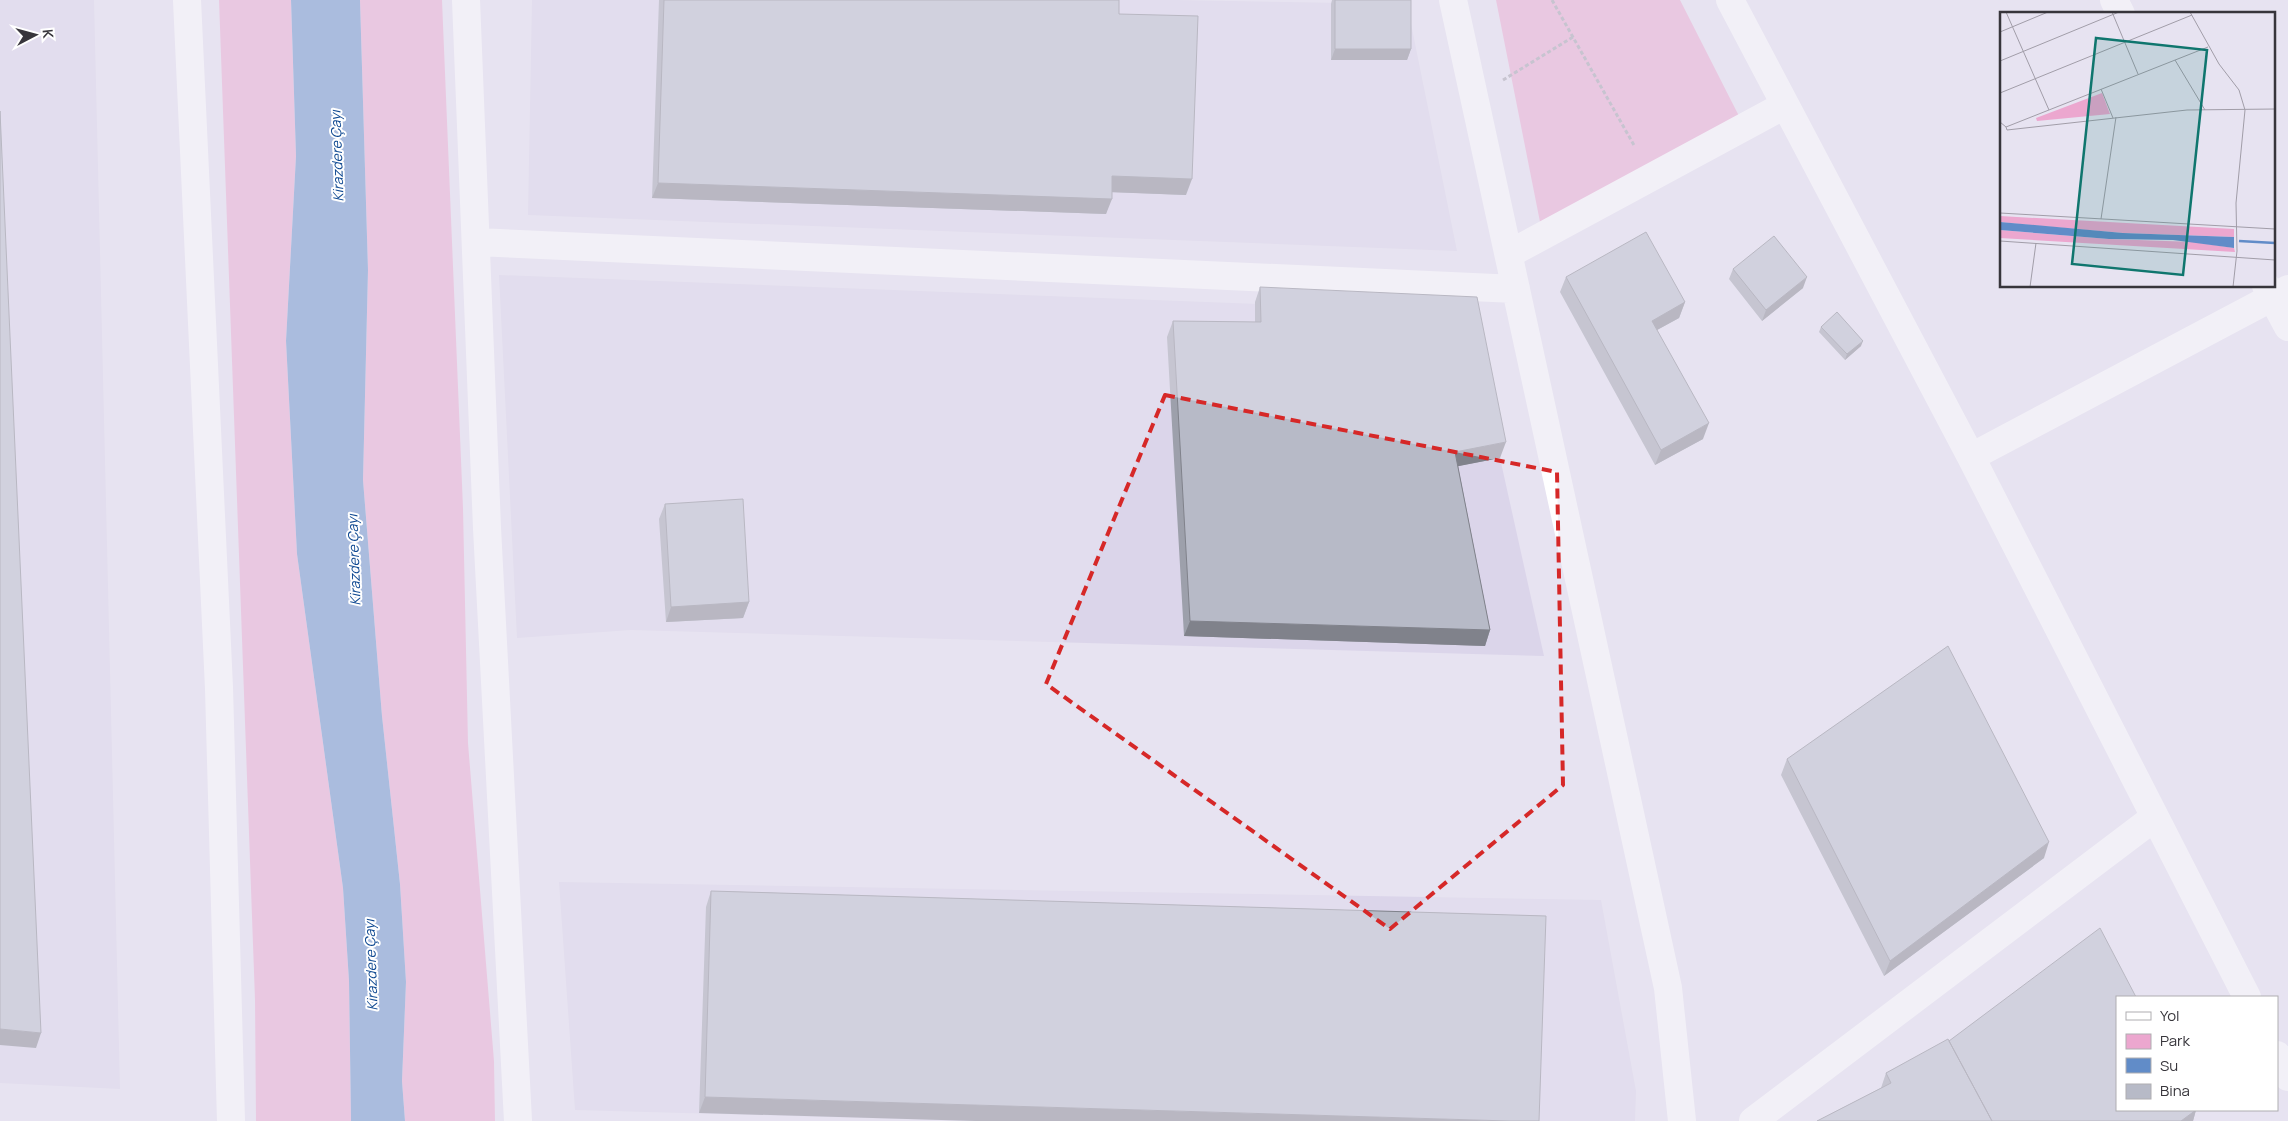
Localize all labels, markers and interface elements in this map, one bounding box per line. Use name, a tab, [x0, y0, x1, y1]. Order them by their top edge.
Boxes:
north arrow	[10, 10, 60, 60]
inset map	[2000, 12, 2276, 288]
text: K	[39, 28, 58, 40]
water label: Kirazdere Çayı	[325, 108, 348, 202]
water label: Kirazdere Çayı	[342, 512, 365, 606]
water label: Kirazdere Çayı	[359, 917, 382, 1011]
legend	[2116, 996, 2278, 1111]
text: Yol	[2160, 1005, 2180, 1026]
text: Park	[2160, 1030, 2190, 1051]
text: Su	[2160, 1055, 2178, 1076]
text: Bina	[2160, 1080, 2190, 1101]

